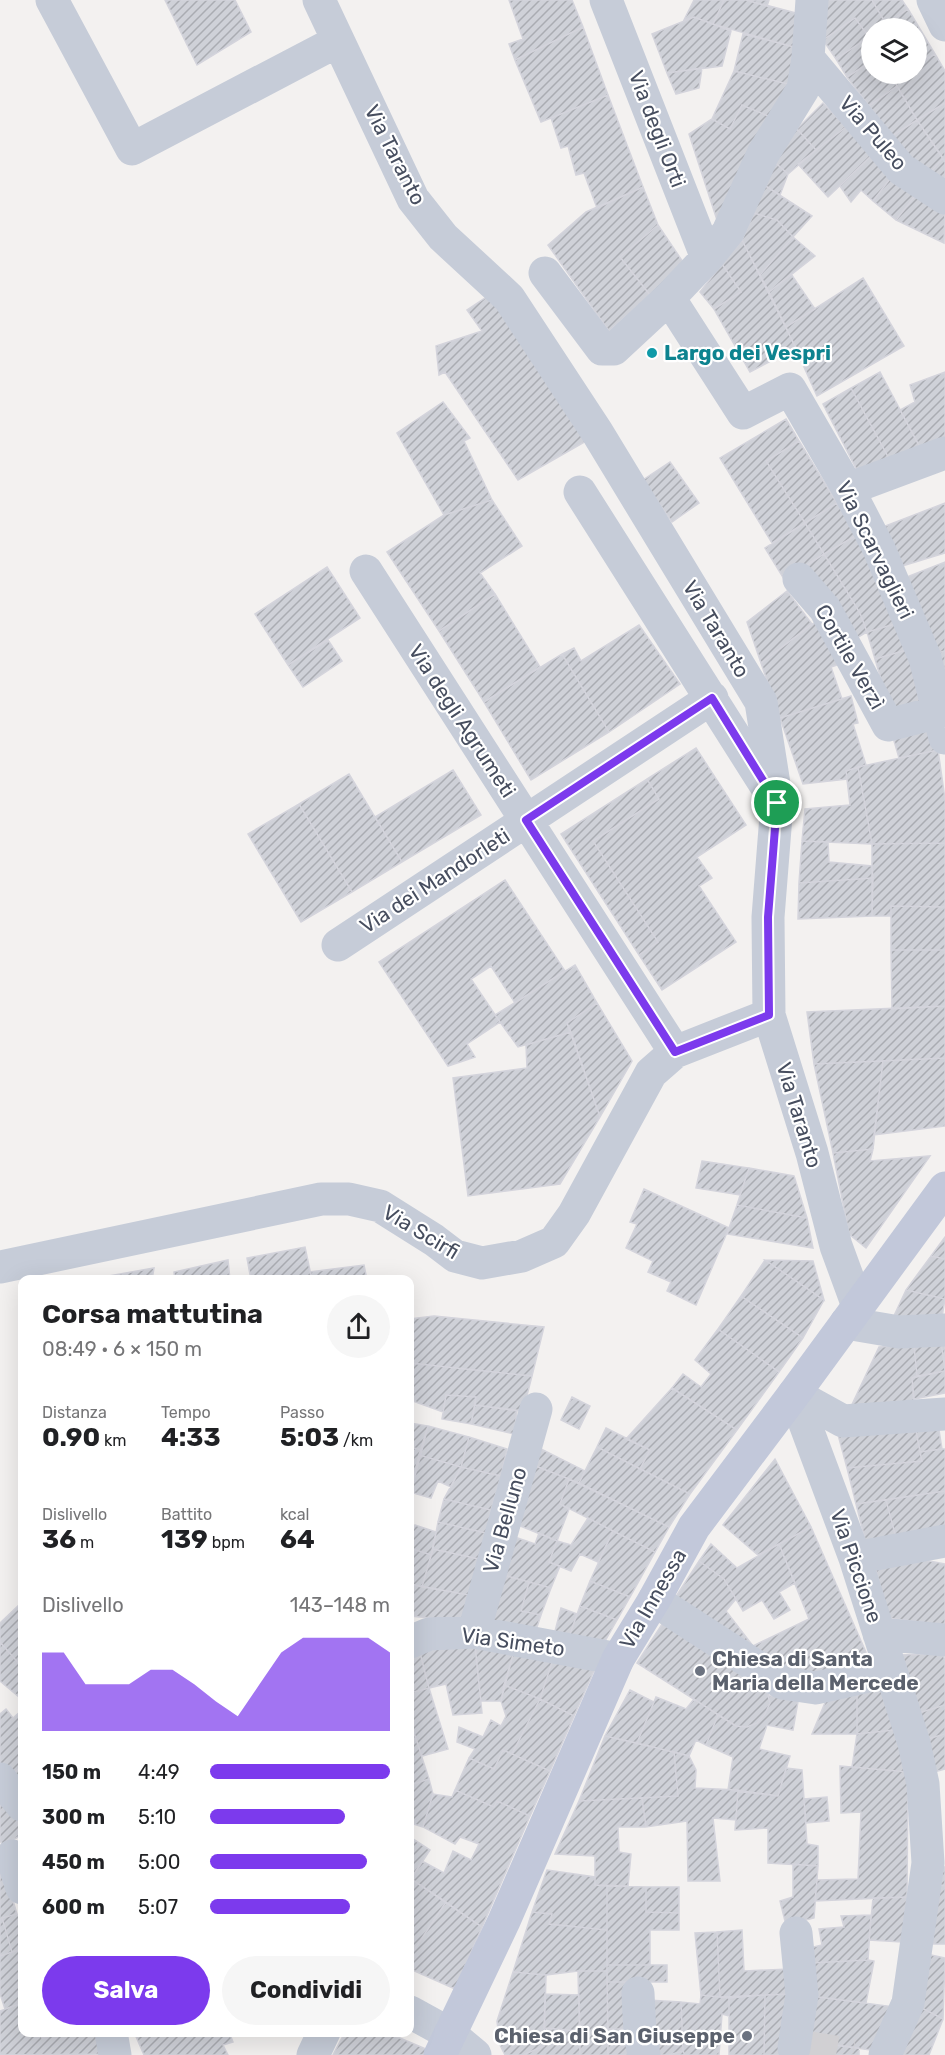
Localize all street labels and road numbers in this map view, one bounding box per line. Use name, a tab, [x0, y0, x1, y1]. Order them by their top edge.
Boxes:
street label: Via degli Orti	[624, 67, 691, 191]
street label: Via Puleo	[834, 90, 913, 175]
street label: Via Taranto	[360, 101, 431, 209]
street label: Via Scarvaglieri	[831, 477, 920, 623]
street label: Via Taranto	[678, 576, 755, 682]
street label: Cortile Verzì	[810, 600, 890, 714]
street label: Via degli Agrumeti	[404, 639, 521, 802]
street label: Via dei Mandorleti	[355, 823, 514, 938]
street label: Via Taranto	[772, 1059, 827, 1171]
street label: Via Scirfi	[378, 1199, 464, 1264]
street label: Via Belluno	[477, 1464, 532, 1576]
street label: Via Piccione	[825, 1506, 888, 1626]
street label: Via Innessa	[614, 1544, 691, 1653]
street label: Via Simeto	[460, 1622, 566, 1661]

